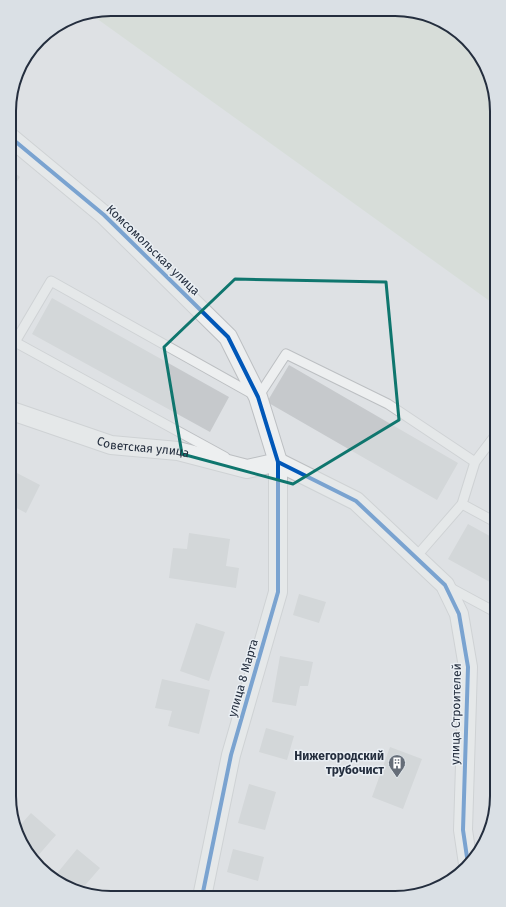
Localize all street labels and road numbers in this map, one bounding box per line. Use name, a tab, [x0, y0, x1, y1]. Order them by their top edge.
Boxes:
street label: Комсомольская улица	[104, 202, 202, 298]
street label: Советская улица	[95, 434, 191, 461]
street label: улица 8 Марта	[225, 637, 261, 719]
street label: улица Строителей	[448, 663, 464, 765]

